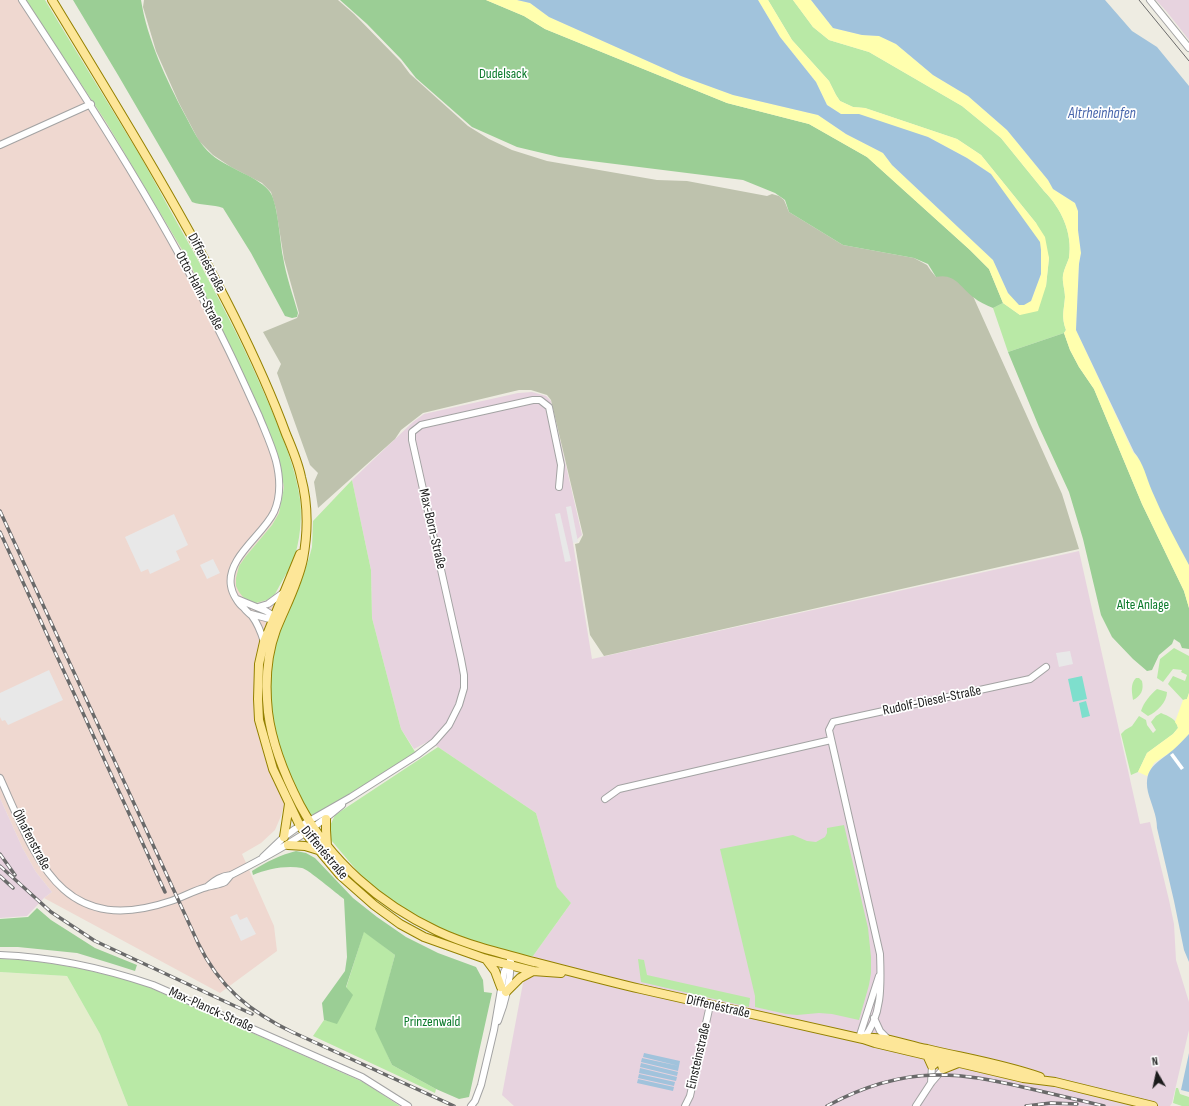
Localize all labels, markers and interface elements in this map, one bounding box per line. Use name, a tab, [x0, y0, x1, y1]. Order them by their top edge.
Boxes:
park label: Dudelsack	[479, 66, 527, 82]
water label: Altrheinhafen	[1068, 105, 1136, 123]
street label: Diffenéstraße	[183, 231, 229, 295]
street label: Otto-Hahn-Straße	[171, 249, 227, 333]
street label: Max-Born-Straße	[415, 487, 449, 571]
park label: Alte Anlage	[1117, 597, 1169, 613]
street label: Rudolf-Diesel-Straße	[881, 682, 983, 720]
street label: Ölhafenstraße	[8, 807, 54, 873]
street label: Diffenéstraße	[297, 823, 351, 883]
street label: Max-Planck-Straße	[166, 984, 256, 1036]
street label: Diffenéstraße	[685, 992, 751, 1022]
park label: Prinzenwald	[404, 1014, 460, 1030]
street label: Einsteinstraße	[683, 1021, 715, 1091]
north arrow	[1137, 1054, 1177, 1094]
text: N	[1151, 1055, 1159, 1069]

